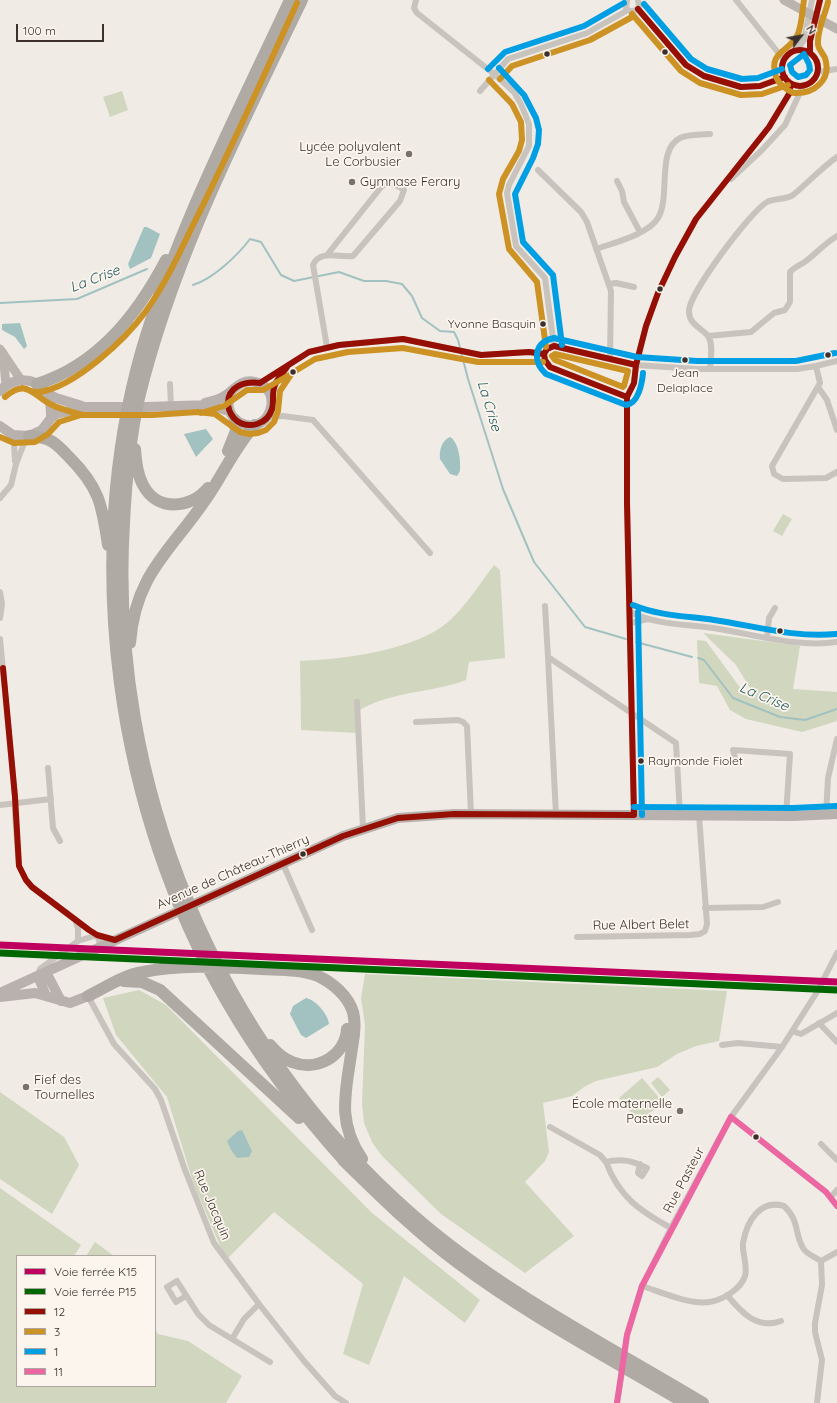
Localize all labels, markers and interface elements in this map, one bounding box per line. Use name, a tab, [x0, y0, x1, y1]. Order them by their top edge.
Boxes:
scale bar	[18, 16, 106, 42]
north arrow	[781, 16, 821, 56]
text: N	[803, 22, 819, 37]
text: 100 m	[23, 23, 56, 38]
unlabelled marker	[660, 47, 670, 57]
unlabelled marker	[542, 49, 552, 59]
place label: Lycée polyvalent Le Corbusier	[299, 139, 401, 170]
marker: Lycée polyvalent Le Corbusier	[404, 149, 414, 159]
place label: Gymnase Ferary	[360, 174, 460, 190]
marker: Gymnase Ferary	[347, 177, 357, 187]
water label: La Crise	[68, 262, 122, 296]
unlabelled marker	[655, 284, 665, 294]
place label: Yvonne Basquin	[448, 317, 536, 331]
marker: Yvonne Basquin	[538, 319, 548, 329]
unlabelled marker	[823, 350, 833, 360]
marker: Jean Delaplace	[680, 355, 690, 365]
place label: Jean Delaplace	[657, 366, 713, 394]
unlabelled marker	[288, 367, 298, 377]
water label: La Crise	[473, 379, 505, 433]
unlabelled marker	[775, 626, 785, 636]
water label: La Crise	[737, 679, 791, 715]
place label: Raymonde Fiolet	[648, 754, 743, 768]
marker: Raymonde Fiolet	[636, 756, 646, 766]
street label: Avenue de Château-Thierry	[154, 831, 312, 913]
unlabelled marker	[298, 849, 308, 859]
street label: Rue Albert Belet	[592, 916, 690, 934]
place label: Fief des Tournelles	[34, 1072, 95, 1103]
marker: Fief des Tournelles	[21, 1082, 31, 1092]
place label: École maternelle Pasteur	[572, 1096, 672, 1127]
marker: École maternelle Pasteur	[675, 1106, 685, 1116]
unlabelled marker	[751, 1132, 761, 1142]
street label: Rue Pasteur	[660, 1144, 708, 1216]
street label: Rue Jacquin	[190, 1168, 234, 1242]
legend	[16, 1255, 156, 1387]
text: Voie ferrée K15	[54, 1264, 137, 1279]
text: Voie ferrée P15	[54, 1284, 136, 1299]
text: 12	[54, 1304, 65, 1319]
text: 3	[54, 1324, 60, 1339]
text: 1	[54, 1344, 58, 1359]
text: 11	[54, 1364, 63, 1379]

